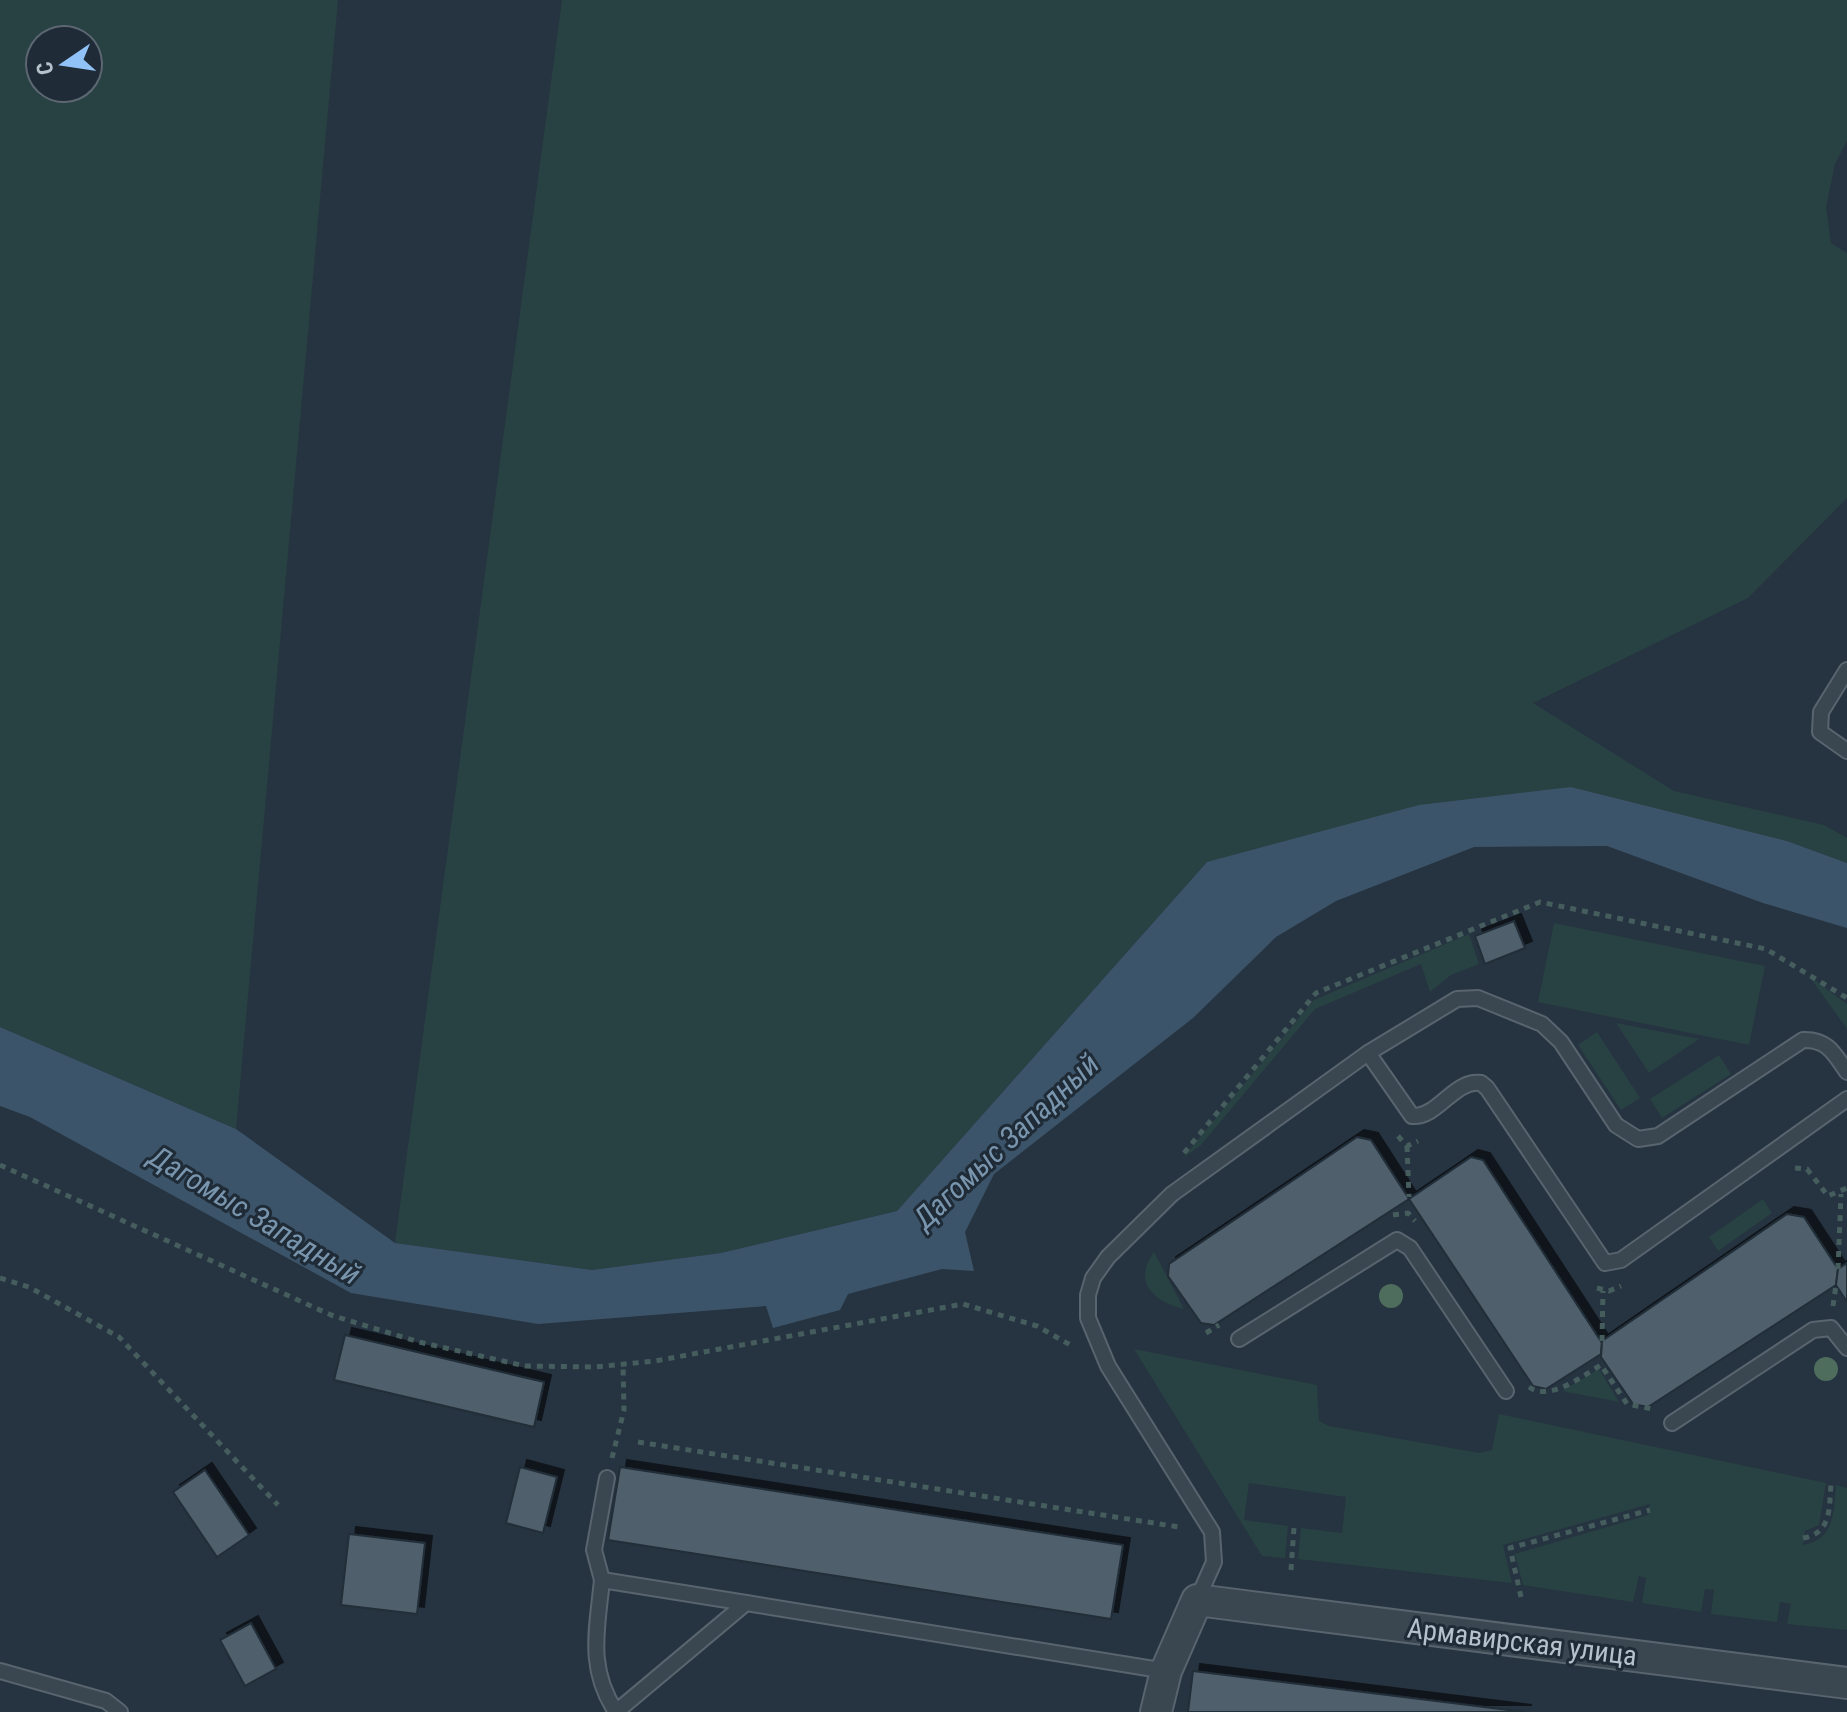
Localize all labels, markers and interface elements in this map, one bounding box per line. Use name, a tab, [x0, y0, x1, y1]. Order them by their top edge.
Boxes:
north arrow	[24, 24, 104, 104]
text: С	[31, 59, 59, 77]
water label: Дагомыс Западный	[905, 1046, 1106, 1237]
water label: Дагомыс Западный	[141, 1137, 367, 1292]
street label: Армавирская улица	[1405, 1612, 1639, 1672]

